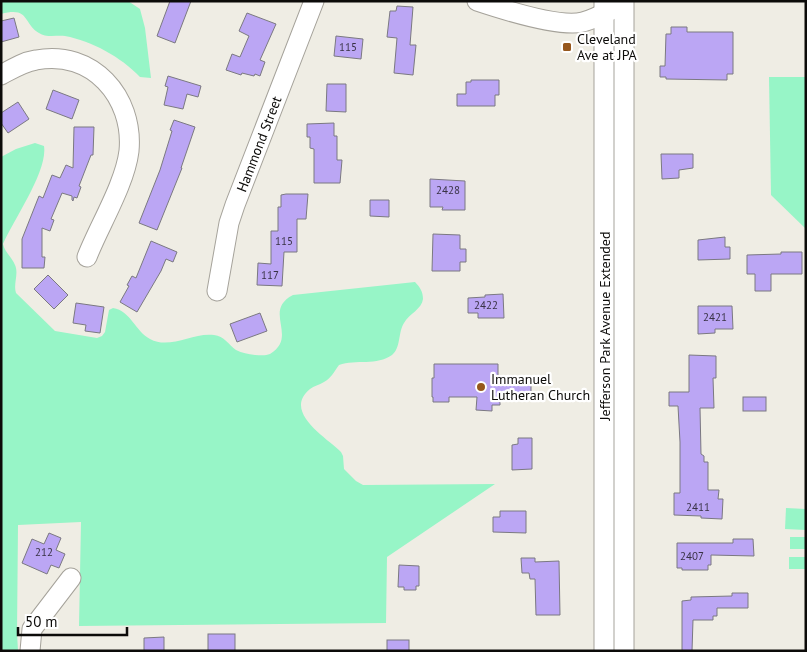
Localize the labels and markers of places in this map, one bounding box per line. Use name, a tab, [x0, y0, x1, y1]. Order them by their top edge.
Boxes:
place label: Cleveland Ave at JPA	[577, 30, 638, 64]
marker: Cleveland Ave at JPA	[561, 41, 573, 53]
place label: Immanuel Lutheran Church	[491, 370, 590, 404]
marker: Immanuel Lutheran Church	[475, 381, 487, 393]

